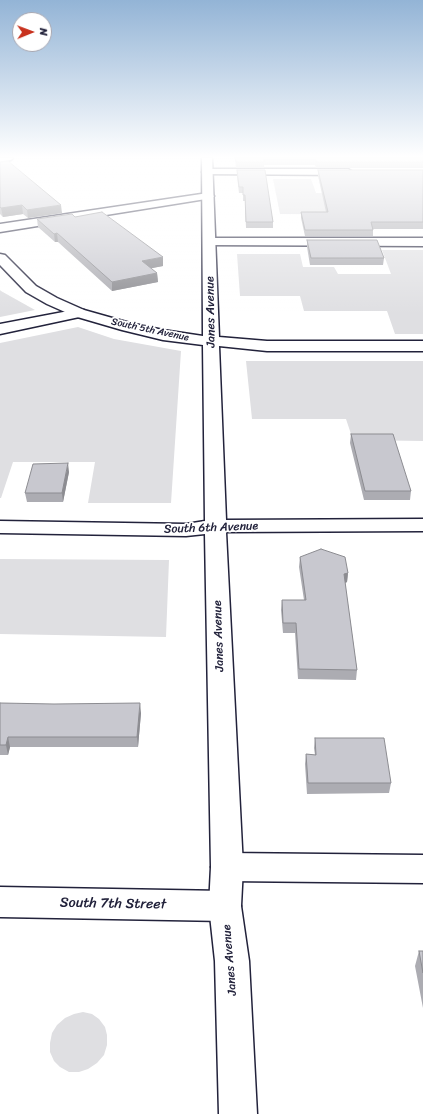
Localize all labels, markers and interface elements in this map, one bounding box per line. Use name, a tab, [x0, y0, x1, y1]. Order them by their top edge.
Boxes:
north arrow	[12, 12, 52, 52]
text: N	[34, 28, 53, 36]
street label: Janes Avenue	[203, 276, 219, 348]
street label: South 5th Avenue	[110, 316, 190, 344]
street label: South 6th Avenue	[164, 519, 258, 537]
street label: Janes Avenue	[211, 600, 227, 672]
street label: South 7th Street	[60, 895, 166, 913]
street label: Janes Avenue	[220, 924, 240, 996]

